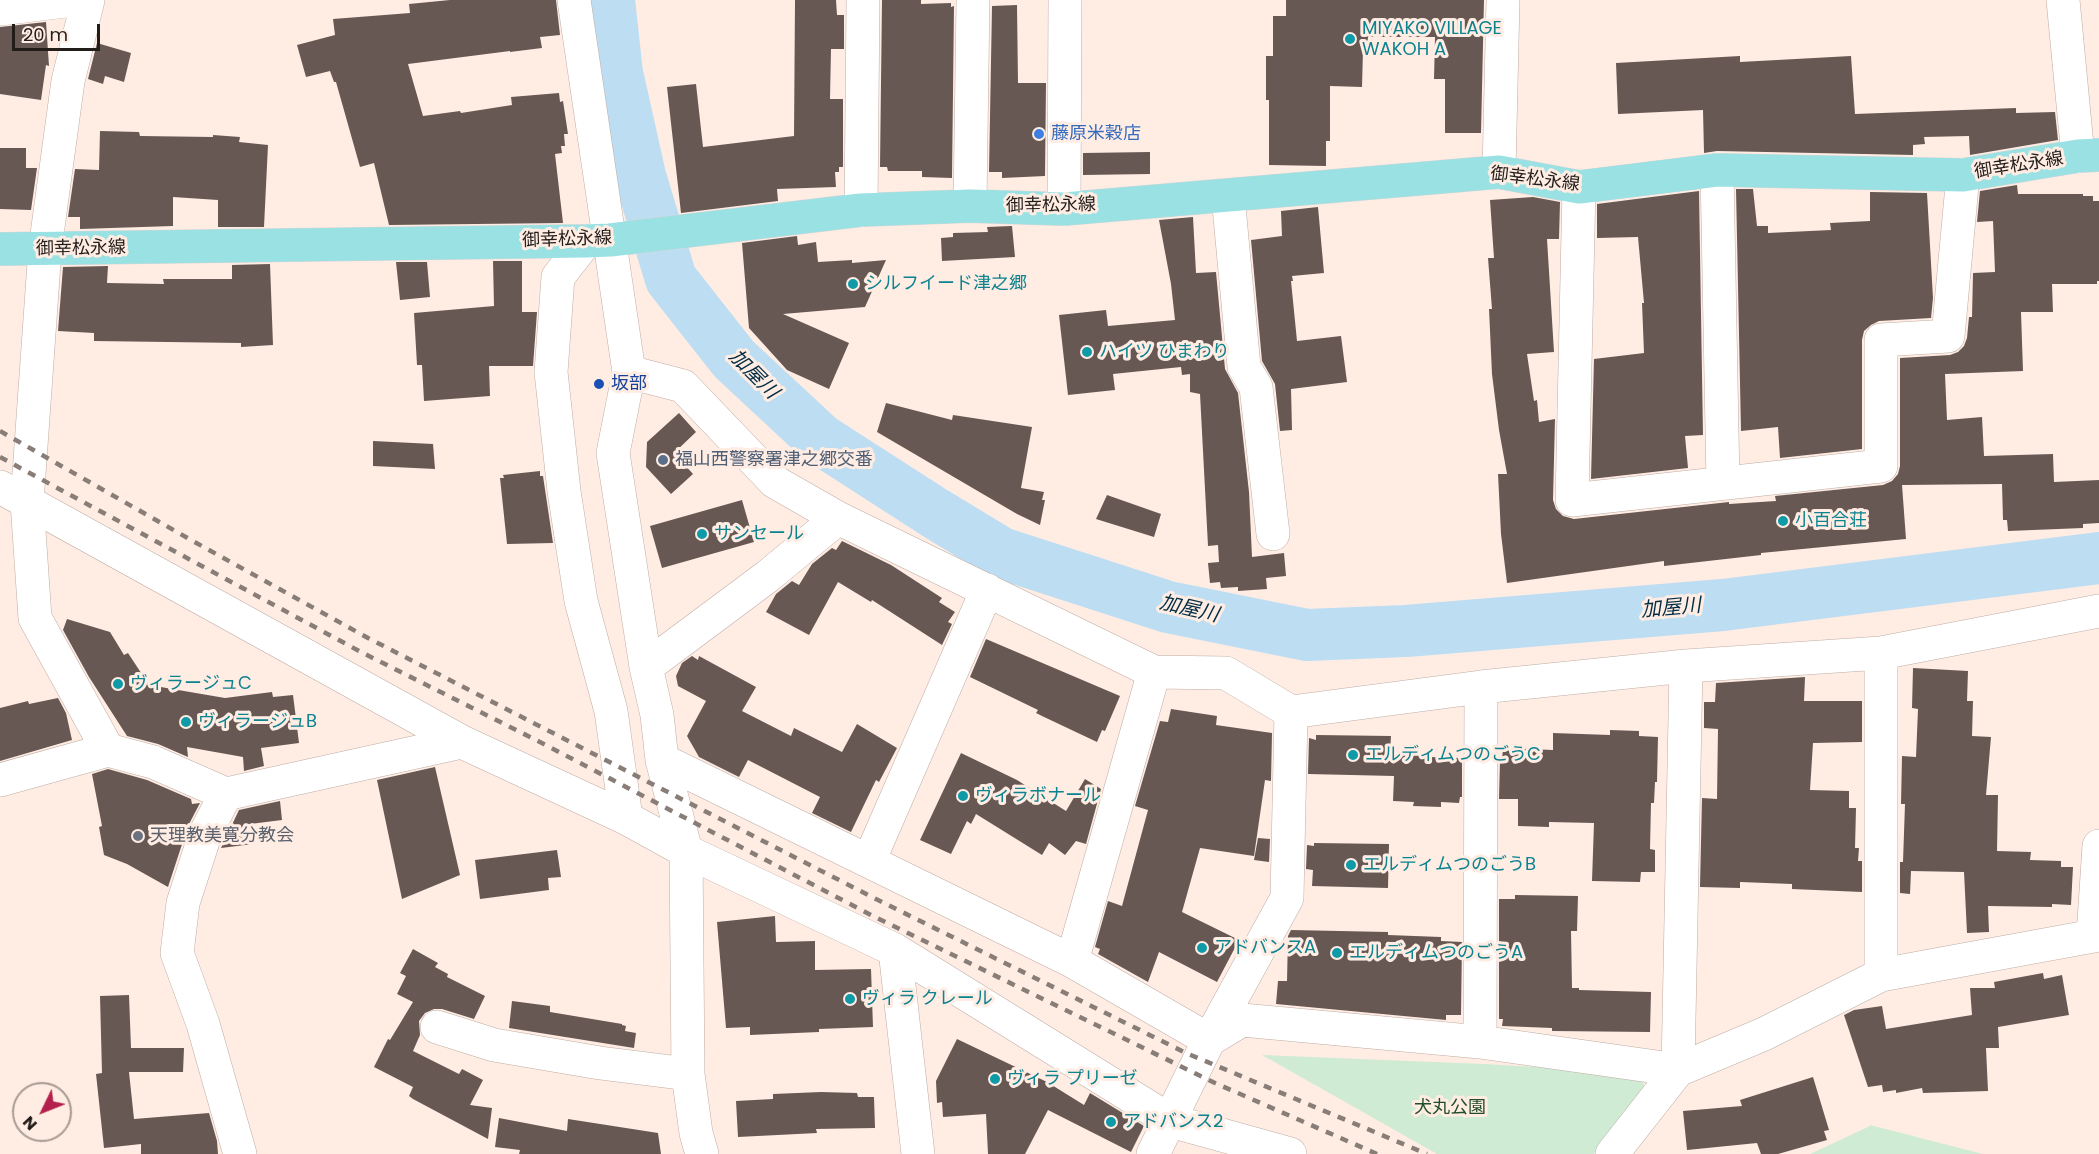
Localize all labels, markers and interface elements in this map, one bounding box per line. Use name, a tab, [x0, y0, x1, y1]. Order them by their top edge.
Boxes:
scale bar	[15, 12, 104, 50]
place label: MIYAKO VILLAGE WAKOH A	[1362, 18, 1502, 60]
text: 20 m	[23, 22, 68, 47]
marker: MIYAKO VILLAGE WAKOH A	[1343, 32, 1357, 46]
place label: 藤原米穀店	[1051, 123, 1141, 145]
marker: 藤原米穀店	[1032, 127, 1046, 141]
street label: 御幸松永線	[1973, 148, 2065, 184]
street label: 御幸松永線	[1489, 164, 1581, 196]
street label: 御幸松永線	[1006, 194, 1096, 218]
street label: 御幸松永線	[522, 228, 612, 252]
street label: 御幸松永線	[36, 237, 126, 261]
place label: シルフイード津之郷	[865, 273, 1027, 295]
marker: シルフイード津之郷	[846, 277, 860, 291]
place label: ハイツ ひまわり	[1099, 341, 1230, 363]
water label: 加屋川	[723, 345, 783, 405]
marker: ハイツ ひまわり	[1080, 345, 1094, 359]
place label: 坂部	[611, 373, 647, 395]
marker: 坂部	[592, 377, 606, 391]
place label: 福山西警察署津之郷交番	[675, 449, 873, 471]
marker: 福山西警察署津之郷交番	[656, 453, 670, 467]
place label: 小百合荘	[1795, 510, 1867, 532]
marker: 小百合荘	[1776, 514, 1790, 528]
place label: サンセール	[714, 523, 804, 545]
marker: サンセール	[695, 527, 709, 541]
water label: 加屋川	[1157, 592, 1221, 628]
water label: 加屋川	[1640, 594, 1702, 624]
place label: ヴィラージュC	[130, 673, 252, 695]
marker: ヴィラージュC	[111, 677, 125, 691]
place label: ヴィラージュB	[198, 711, 317, 733]
marker: ヴィラージュB	[179, 715, 193, 729]
place label: エルディムつのごうC	[1365, 744, 1541, 766]
marker: エルディムつのごうC	[1346, 748, 1360, 762]
place label: ヴィラボナール	[975, 785, 1101, 807]
marker: ヴィラボナール	[956, 789, 970, 803]
place label: 天理教美寛分教会	[150, 825, 294, 847]
marker: 天理教美寛分教会	[131, 829, 145, 843]
place label: エルディムつのごうB	[1363, 854, 1536, 876]
marker: エルディムつのごうB	[1344, 858, 1358, 872]
place label: アドバンスA	[1214, 937, 1316, 959]
marker: アドバンスA	[1195, 941, 1209, 955]
place label: エルディムつのごうA	[1349, 942, 1523, 964]
marker: エルディムつのごうA	[1330, 946, 1344, 960]
place label: ヴィラ クレール	[862, 988, 993, 1010]
marker: ヴィラ クレール	[843, 992, 857, 1006]
place label: ヴィラ プリーゼ	[1007, 1068, 1138, 1090]
marker: ヴィラ プリーゼ	[988, 1072, 1002, 1086]
north arrow	[12, 1082, 72, 1142]
park label: 犬丸公園	[1414, 1097, 1486, 1119]
text: N	[17, 1111, 42, 1136]
place label: アドバンス2	[1123, 1111, 1223, 1133]
marker: アドバンス2	[1104, 1115, 1118, 1129]

